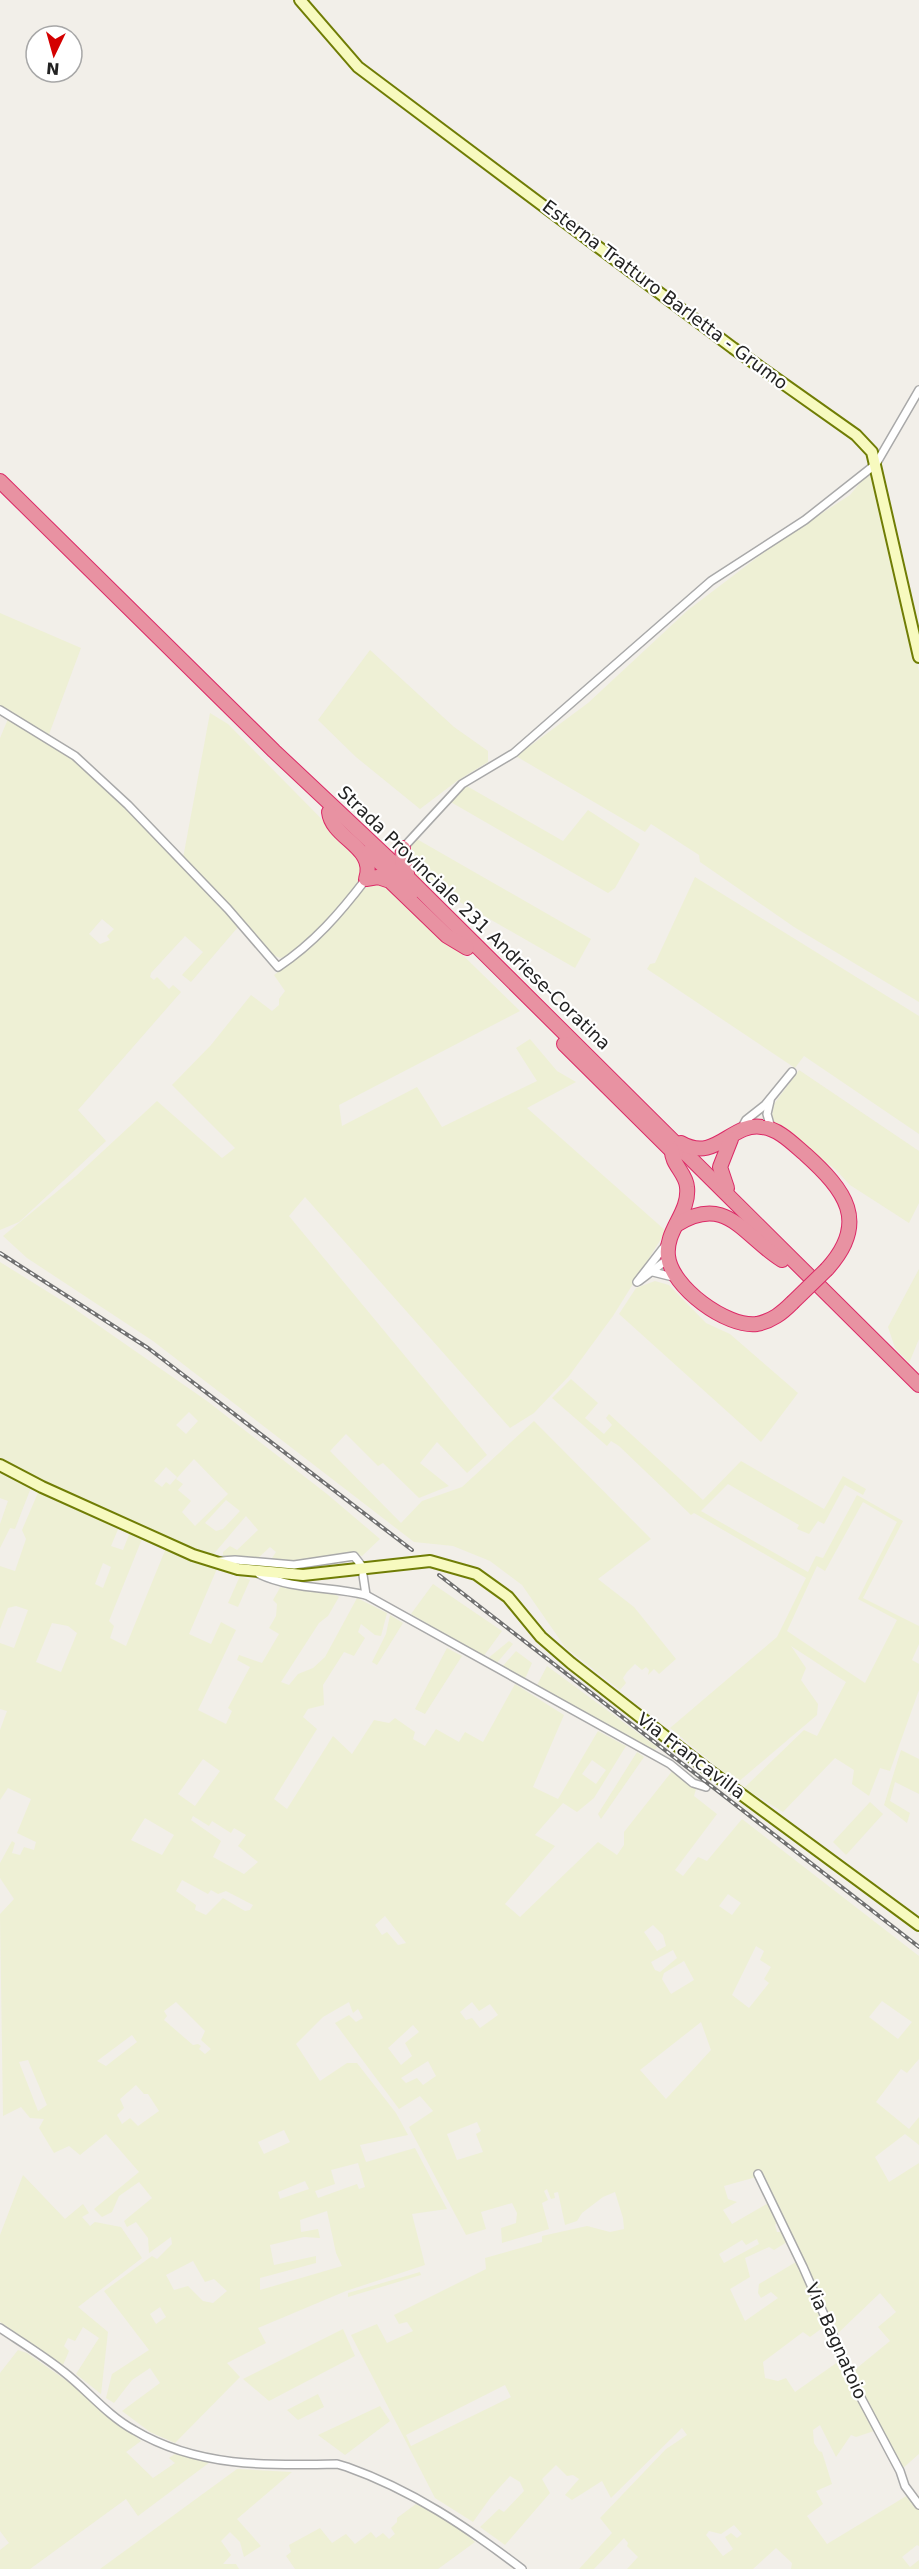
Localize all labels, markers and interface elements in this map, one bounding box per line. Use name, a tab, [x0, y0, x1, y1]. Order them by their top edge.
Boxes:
north arrow	[24, 24, 84, 84]
text: N	[45, 58, 60, 78]
street label: Esterna Tratturo Barletta - Grumo	[539, 196, 792, 394]
street label: Strada Provinciale 231 Andriese-Coratina	[334, 781, 615, 1054]
street label: Via Francavilla	[633, 1708, 750, 1803]
street label: Via Bagnatoio	[801, 2279, 871, 2402]

